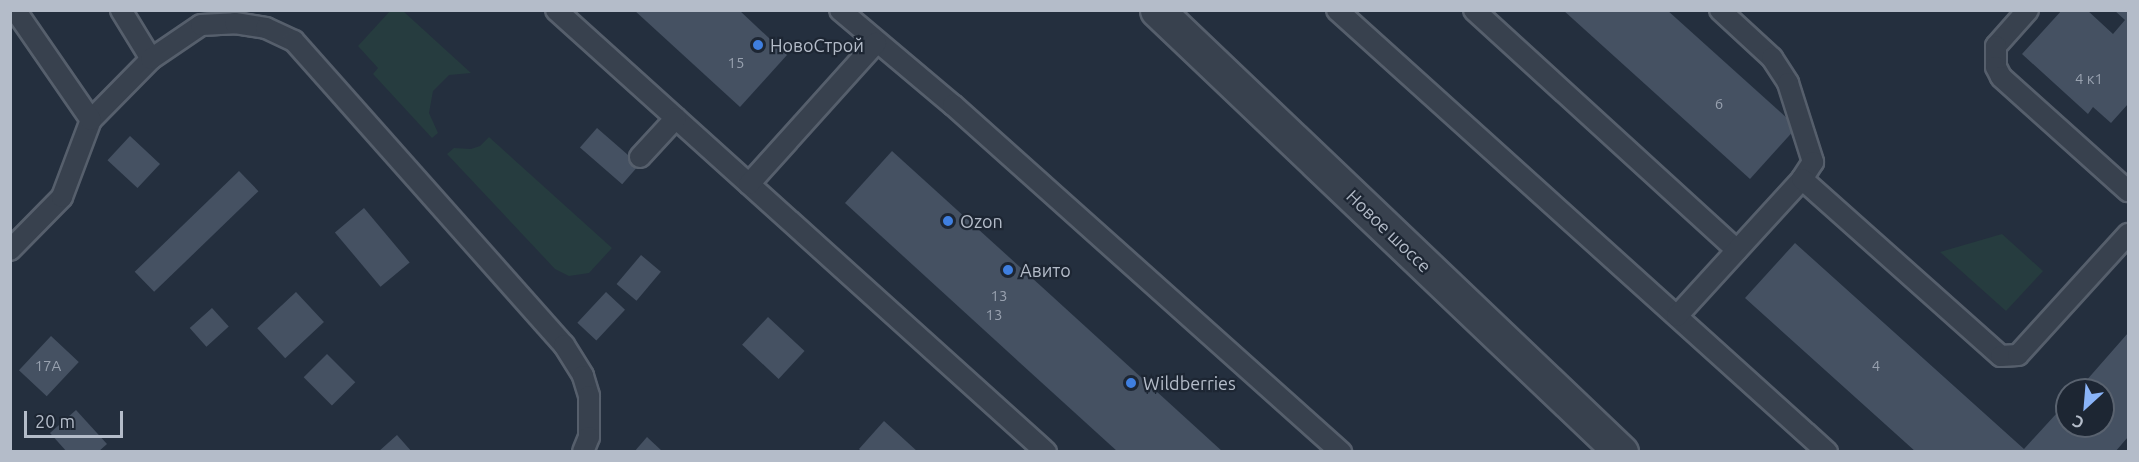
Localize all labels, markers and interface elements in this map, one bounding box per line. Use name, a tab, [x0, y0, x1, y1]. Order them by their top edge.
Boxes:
place label: НовоСтрой	[770, 34, 864, 56]
marker: НовоСтрой	[751, 38, 765, 52]
house number: 15	[728, 54, 744, 72]
house number: 4 к1	[2075, 70, 2103, 88]
house number: 6	[1715, 95, 1723, 113]
street label: Новое шоссе	[1342, 185, 1436, 277]
place label: Ozon	[960, 210, 1003, 232]
marker: Ozon	[941, 214, 955, 228]
place label: Авито	[1020, 259, 1071, 281]
marker: Авито	[1001, 263, 1015, 277]
house number: 13	[991, 287, 1007, 305]
house number: 13	[986, 306, 1002, 324]
house number: 17А	[35, 357, 61, 375]
house number: 4	[1872, 357, 1880, 375]
place label: Wildberries	[1143, 372, 1236, 394]
marker: Wildberries	[1124, 376, 1138, 390]
north arrow	[2055, 378, 2115, 438]
scale bar	[27, 399, 126, 437]
text: 20 m	[35, 411, 75, 431]
text: С	[2069, 412, 2087, 433]

